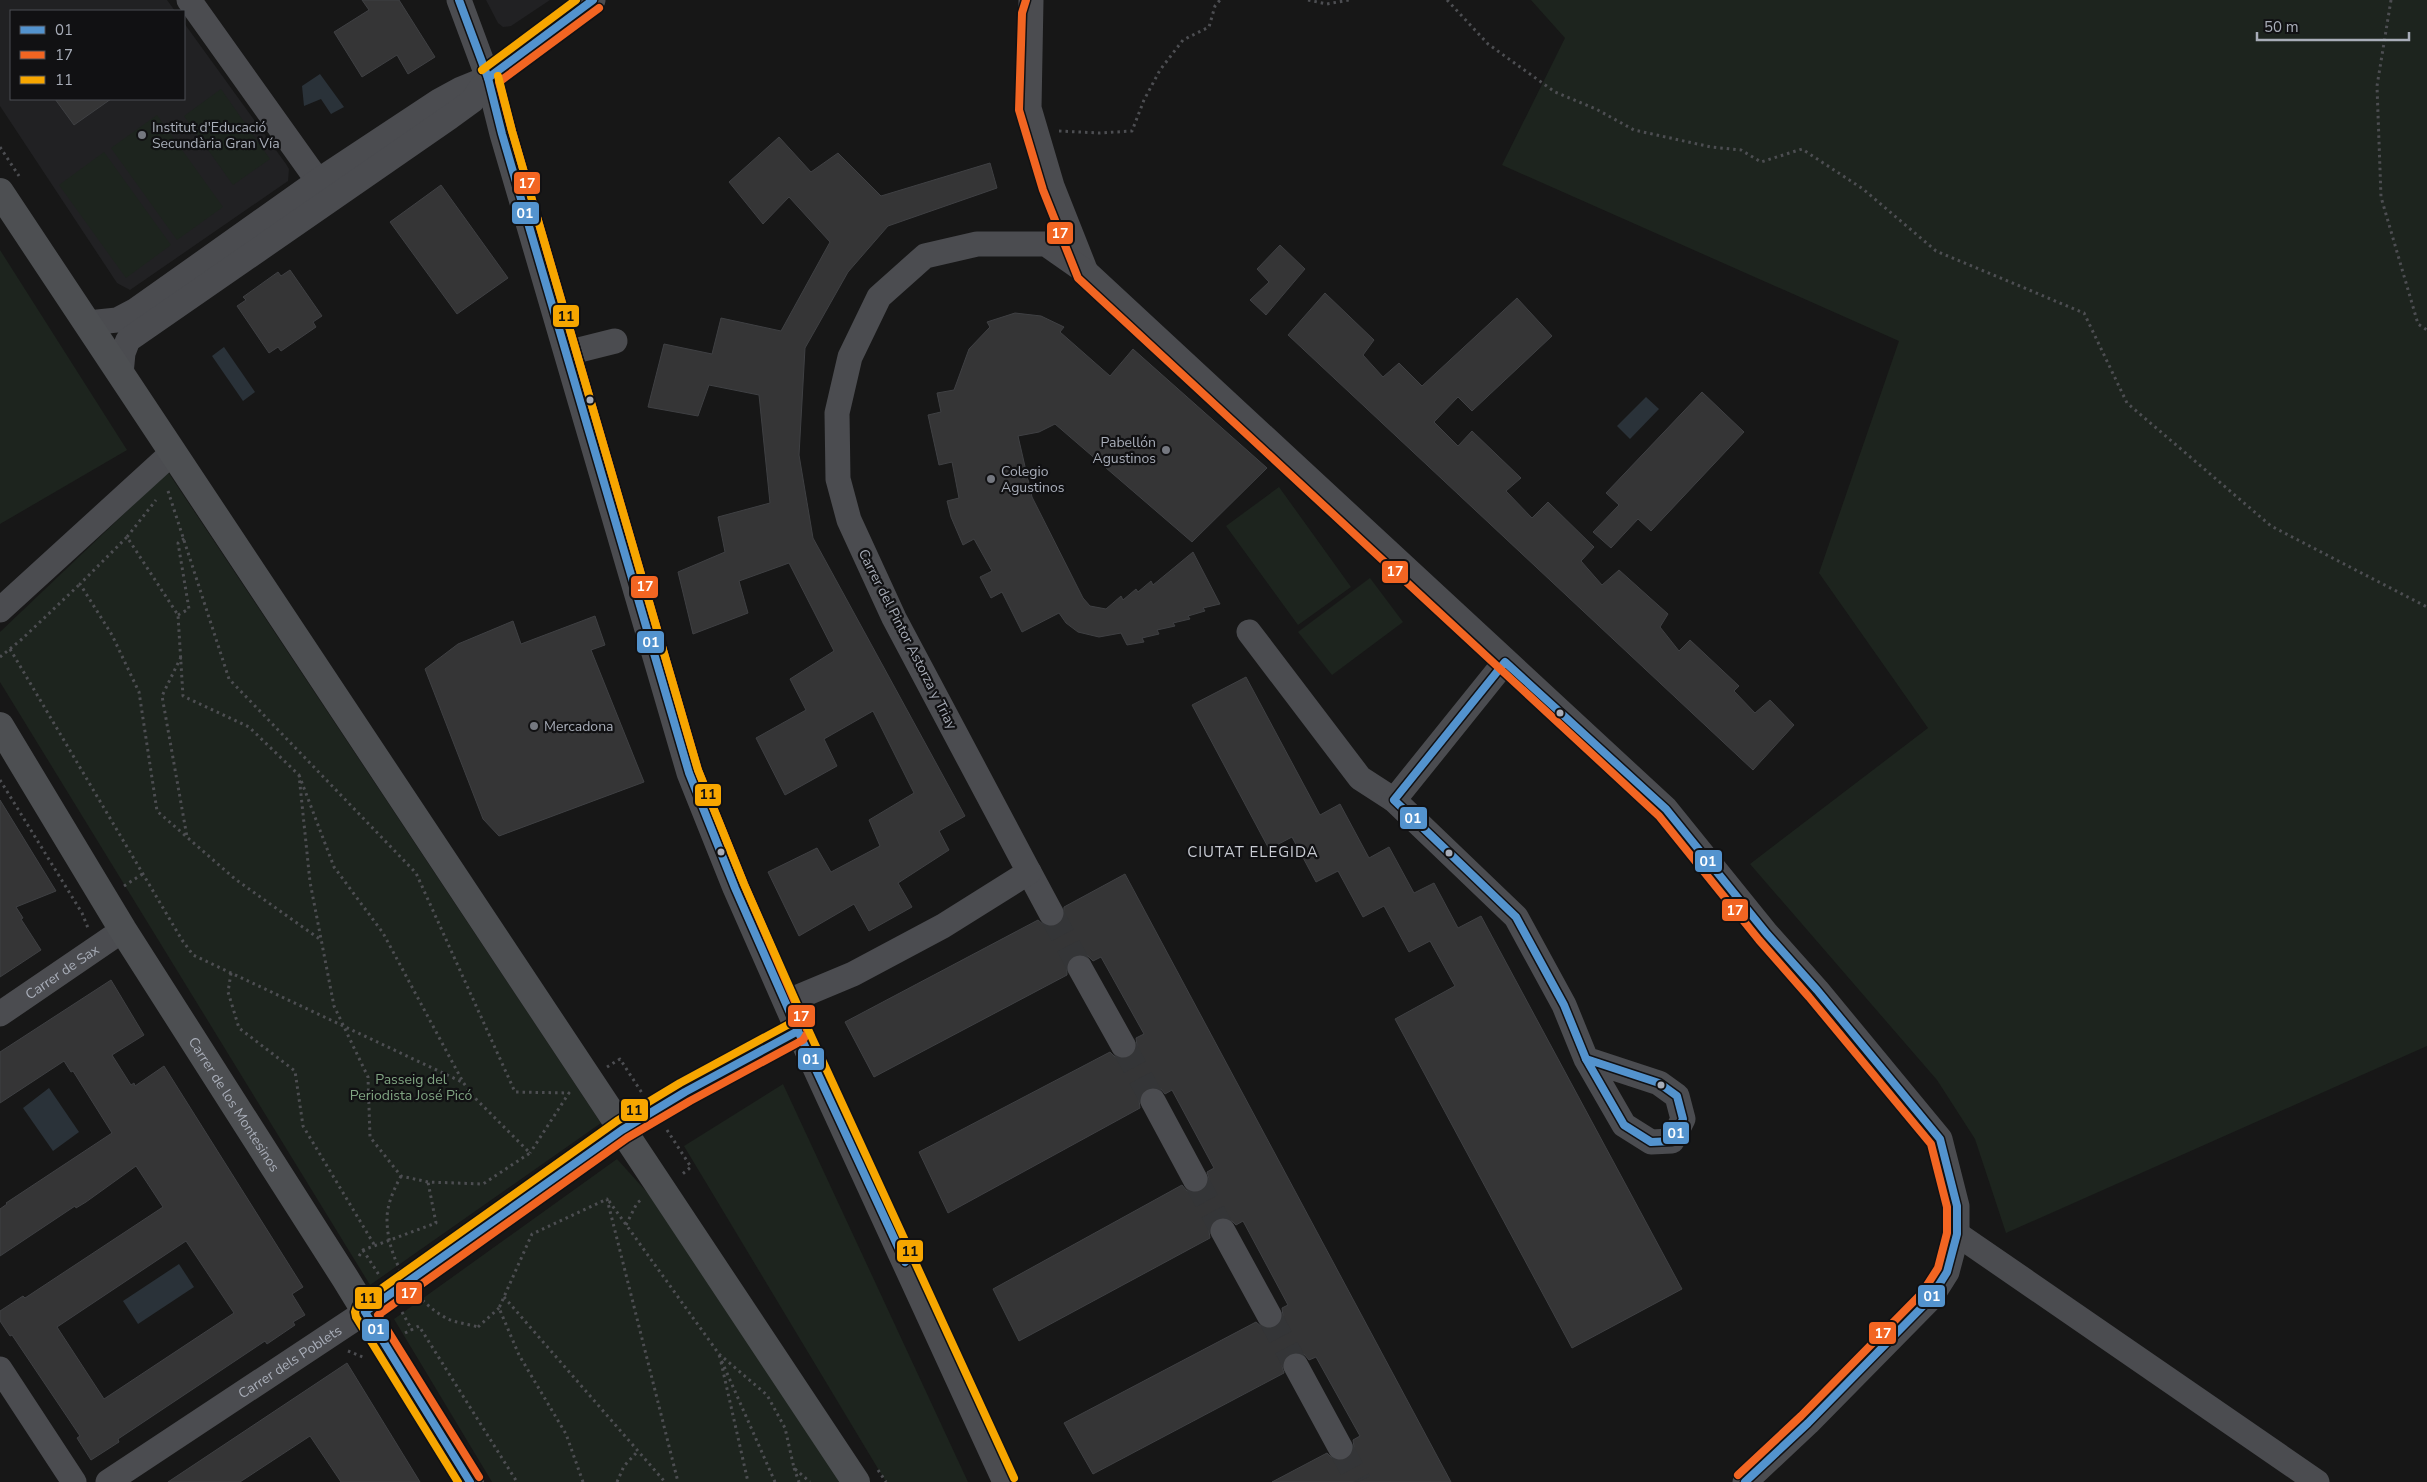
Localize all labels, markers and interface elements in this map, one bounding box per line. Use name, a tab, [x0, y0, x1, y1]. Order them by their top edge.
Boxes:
legend	[10, 10, 185, 100]
scale bar	[2257, 10, 2410, 42]
text: 50 m	[2264, 17, 2299, 37]
text: 01	[55, 20, 73, 40]
text: 17	[55, 45, 73, 65]
text: 11	[55, 70, 73, 90]
place label: Institut d'Educació Secundària Gran Vía	[152, 118, 280, 153]
marker: Institut d'Educació Secundària Gran Vía	[136, 129, 148, 141]
line badge: 17	[513, 171, 541, 195]
text: 17	[519, 174, 535, 193]
line badge: 01	[511, 201, 540, 225]
text: 01	[517, 204, 533, 223]
line badge: 17	[1046, 221, 1074, 245]
text: 17	[1052, 224, 1068, 243]
line badge: 11	[552, 304, 580, 328]
text: 11	[558, 307, 574, 326]
unlabelled marker	[585, 395, 595, 405]
place label: Pabellón Agustinos	[1093, 433, 1156, 468]
marker: Pabellón Agustinos	[1160, 444, 1172, 456]
place label: Colegio Agustinos	[1001, 462, 1065, 497]
marker: Colegio Agustinos	[985, 473, 997, 485]
street label: Carrer del Pintor Astorza y Triay	[854, 546, 962, 733]
line badge: 17	[1381, 560, 1409, 584]
text: 17	[1387, 562, 1403, 581]
line badge: 17	[630, 575, 659, 599]
text: 17	[637, 577, 653, 596]
line badge: 01	[636, 630, 665, 654]
text: 01	[643, 633, 659, 652]
unlabelled marker	[1555, 708, 1565, 718]
place label: Mercadona	[544, 717, 614, 736]
marker: Mercadona	[528, 720, 540, 732]
line badge: 11	[694, 783, 722, 807]
text: 11	[700, 785, 716, 804]
line badge: 01	[1399, 806, 1428, 830]
text: 01	[1405, 809, 1421, 828]
district label: CIUTAT ELEGIDA	[1187, 842, 1319, 862]
unlabelled marker	[716, 847, 726, 857]
unlabelled marker	[1444, 848, 1454, 858]
line badge: 01	[1694, 849, 1723, 873]
text: 01	[1700, 852, 1716, 871]
line badge: 17	[1721, 898, 1749, 922]
text: 17	[1727, 901, 1743, 920]
street label: Carrer de Sax	[22, 940, 103, 1004]
line badge: 17	[787, 1004, 816, 1028]
text: 17	[793, 1007, 809, 1026]
street label: Carrer de los Montesinos	[184, 1033, 284, 1176]
line badge: 01	[797, 1047, 825, 1071]
text: 01	[803, 1050, 819, 1069]
park label: Passeig del Periodista José Picó	[350, 1070, 472, 1105]
unlabelled marker	[1656, 1080, 1666, 1090]
line badge: 11	[620, 1098, 649, 1122]
text: 11	[626, 1101, 642, 1120]
line badge: 01	[1662, 1121, 1690, 1145]
text: 01	[1668, 1124, 1684, 1143]
line badge: 11	[896, 1239, 924, 1263]
text: 11	[902, 1242, 918, 1261]
line badge: 17	[395, 1281, 423, 1305]
text: 17	[401, 1284, 417, 1303]
line badge: 01	[1917, 1284, 1946, 1308]
line badge: 11	[354, 1286, 383, 1310]
text: 01	[1924, 1287, 1940, 1306]
text: 11	[360, 1289, 376, 1308]
line badge: 01	[361, 1318, 390, 1342]
text: 01	[368, 1320, 384, 1339]
street label: Carrer dels Poblets	[235, 1321, 346, 1403]
line badge: 17	[1868, 1321, 1897, 1345]
text: 17	[1875, 1324, 1891, 1343]

